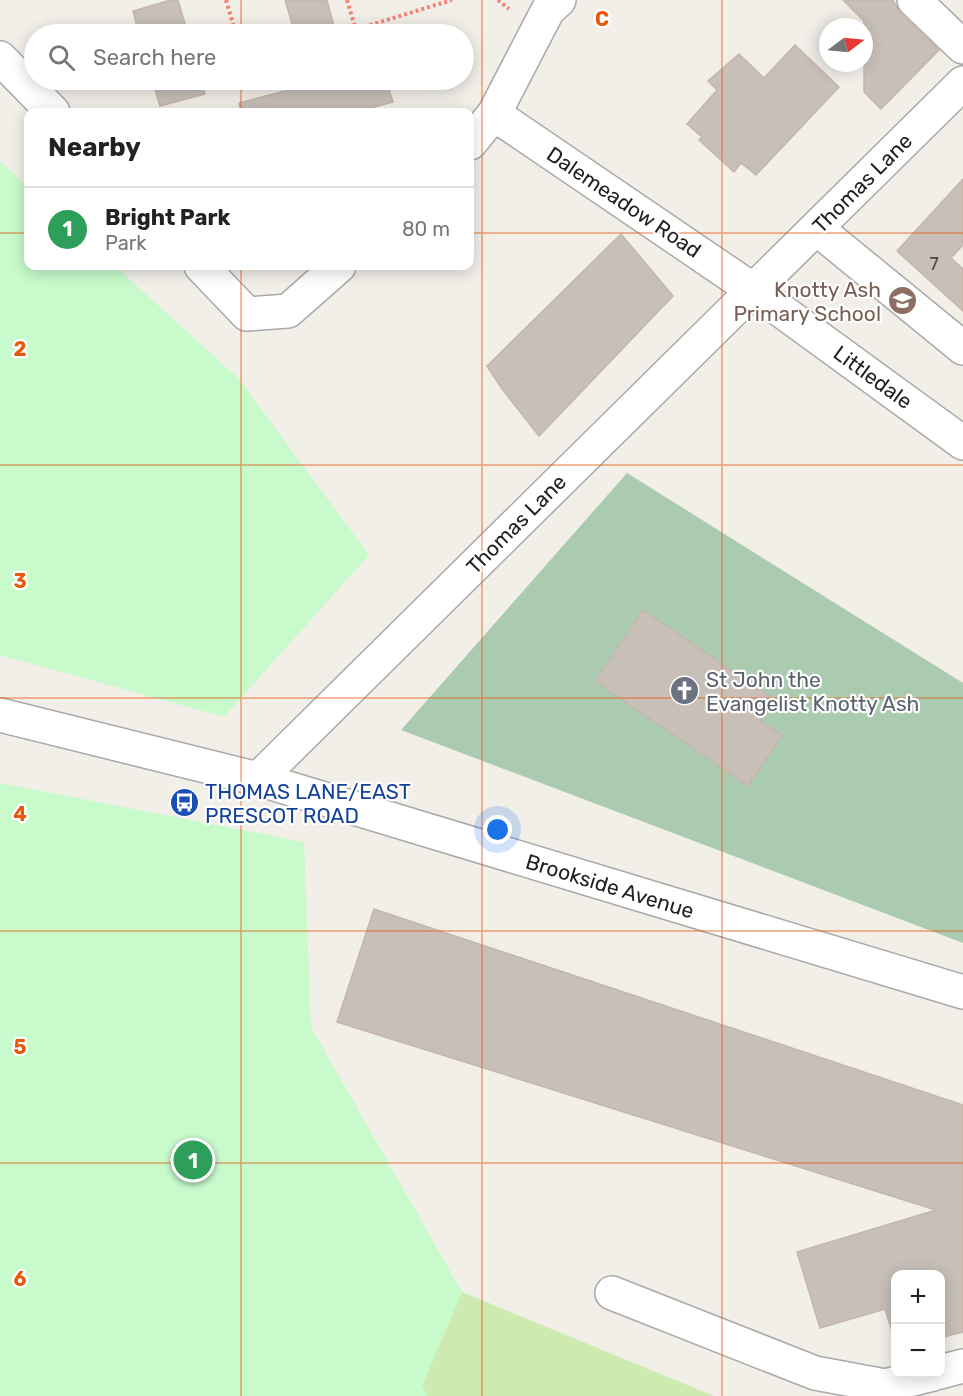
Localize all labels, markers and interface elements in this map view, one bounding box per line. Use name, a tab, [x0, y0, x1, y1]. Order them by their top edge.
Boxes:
text: C	[595, 7, 609, 31]
north arrow	[819, 18, 873, 72]
search box	[24, 24, 474, 90]
icon: search	[45, 41, 78, 74]
text: Search here	[93, 44, 216, 71]
street label: Thomas Lane	[807, 128, 917, 238]
text: Nearby	[48, 132, 141, 163]
street label: Dalemeadow Road	[542, 141, 706, 263]
text: Bright Park	[105, 204, 230, 231]
text: 1	[63, 217, 72, 241]
text: 80 m	[402, 217, 450, 241]
text: Park	[105, 231, 147, 255]
house number: 7	[929, 253, 939, 275]
place label: Knotty Ash Primary School	[733, 277, 881, 326]
school or university icon: Knotty Ash Primary School	[886, 285, 918, 317]
text: 2	[14, 337, 27, 361]
street label: Littledale	[829, 340, 917, 414]
street label: Thomas Lane	[461, 469, 571, 579]
text: 3	[13, 569, 27, 593]
place label: St John the Evangelist Knotty Ash	[706, 667, 919, 716]
church icon: St John the Evangelist Knotty Ash	[669, 675, 701, 707]
place label: THOMAS LANE/EAST PRESCOT ROAD	[205, 779, 411, 828]
bus stop icon: THOMAS LANE/EAST PRESCOT ROAD	[168, 787, 200, 819]
text: 4	[13, 802, 27, 826]
your location	[483, 815, 512, 844]
street label: Brookside Avenue	[523, 849, 697, 923]
text: 5	[14, 1035, 27, 1059]
pin: 1	[174, 1138, 212, 1182]
text: 6	[13, 1267, 27, 1291]
map controls	[891, 1270, 945, 1378]
button: +	[891, 1270, 945, 1324]
button: −	[891, 1324, 945, 1378]

